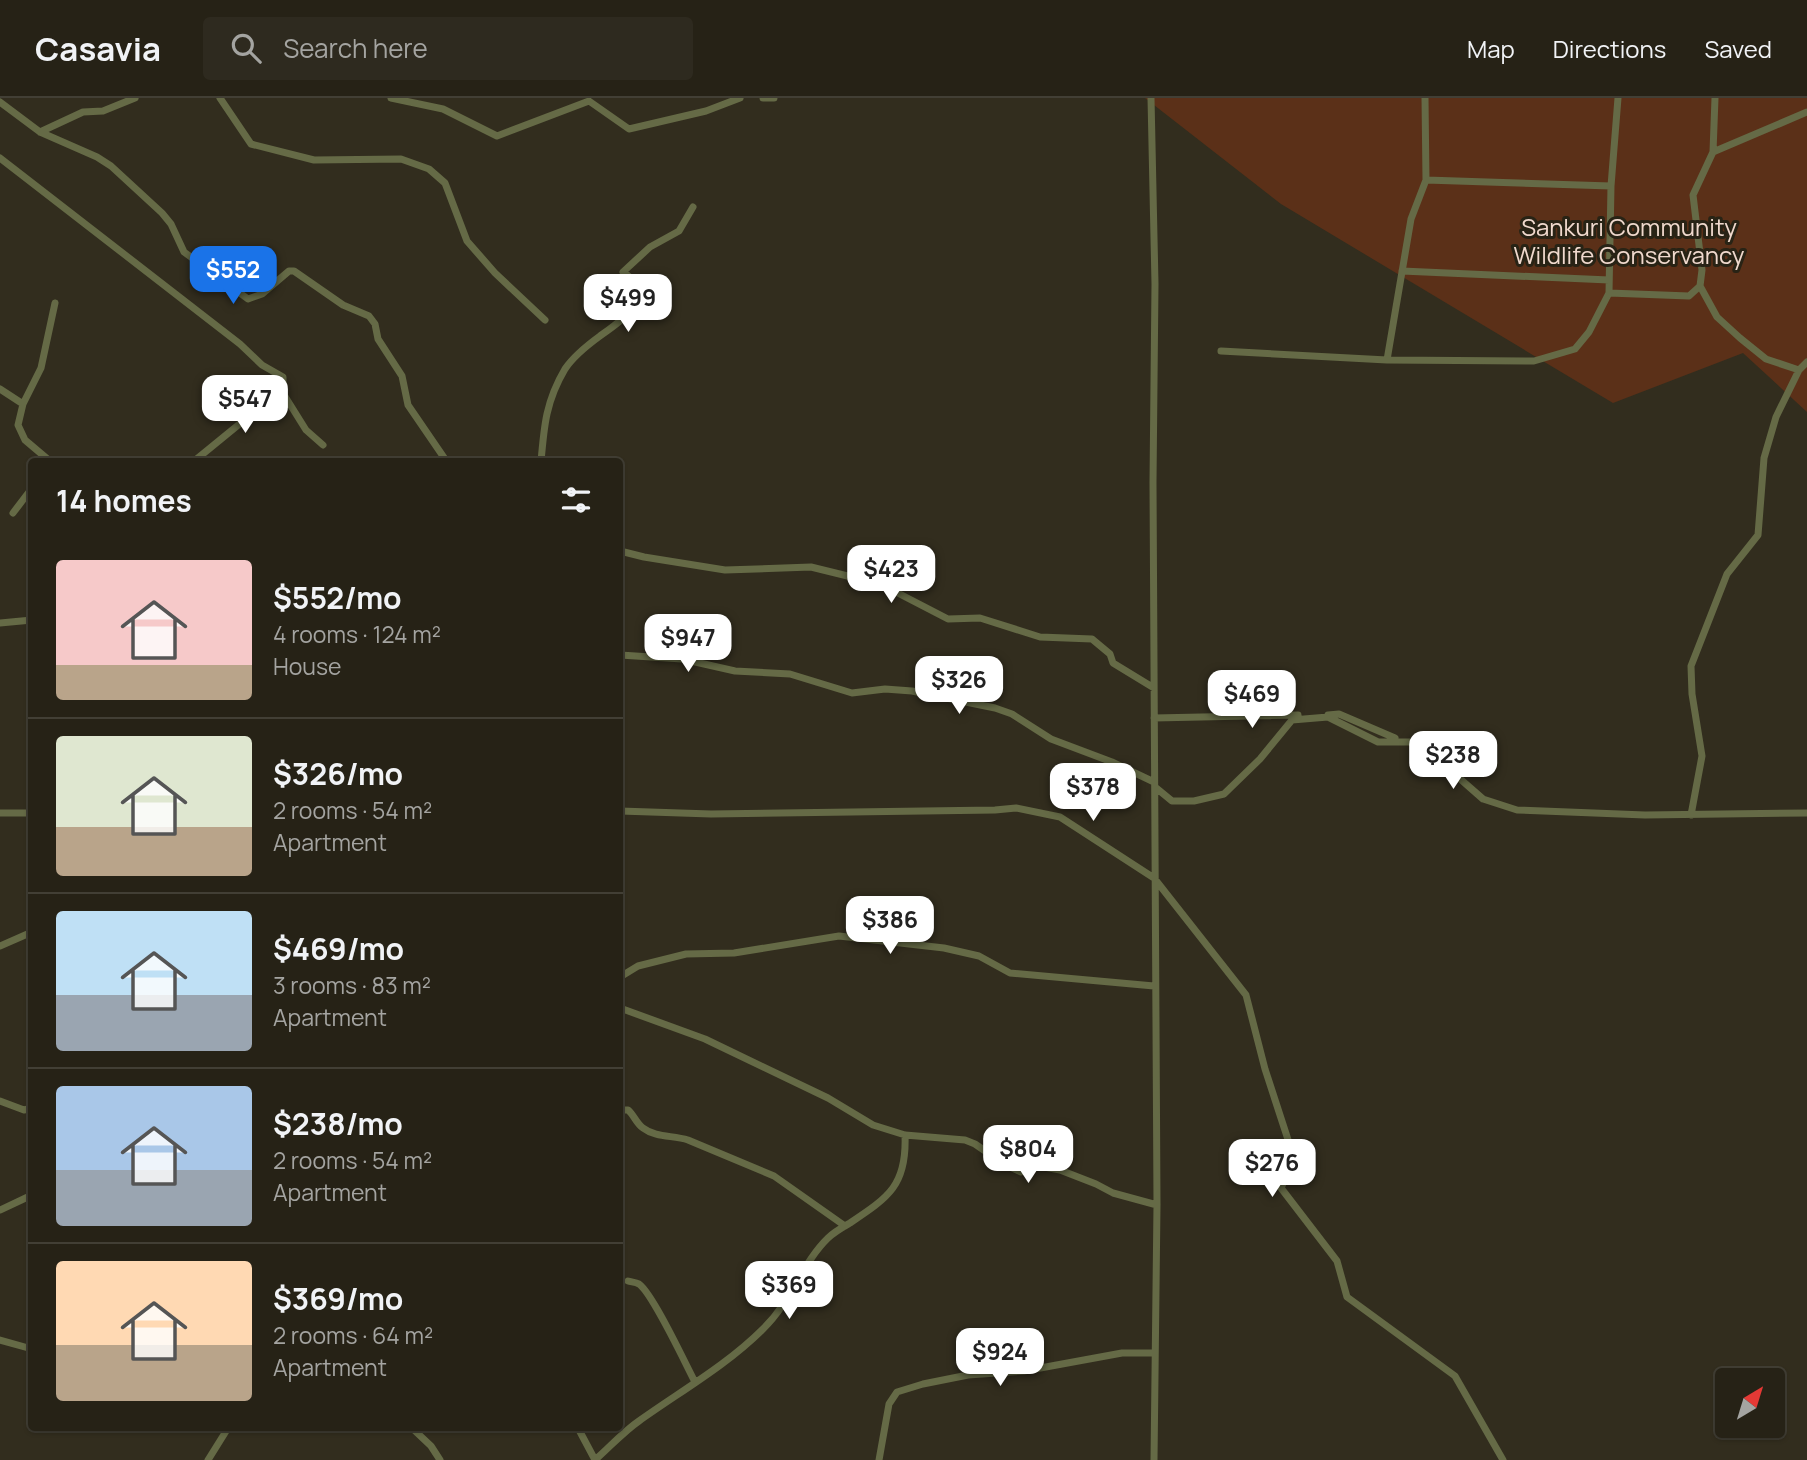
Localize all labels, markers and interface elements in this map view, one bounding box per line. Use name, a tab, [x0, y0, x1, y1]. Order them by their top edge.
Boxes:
search box	[203, 17, 693, 80]
text: Casavia	[35, 26, 161, 71]
icon: search	[227, 29, 265, 67]
text: Search here	[283, 30, 428, 66]
text: Map	[1467, 32, 1515, 65]
text: Directions	[1553, 32, 1666, 65]
text: Saved	[1704, 32, 1772, 65]
park label: Sankuri Community Wildlife Conservancy	[1514, 210, 1745, 271]
pin: $552	[192, 246, 274, 306]
text: $552	[206, 253, 260, 285]
pin: $499	[587, 274, 669, 334]
text: $499	[600, 281, 656, 313]
pin: $547	[204, 376, 286, 435]
text: $547	[218, 382, 272, 414]
text: 14 homes	[56, 480, 192, 521]
icon: filters	[557, 481, 595, 519]
pin: $423	[850, 546, 932, 605]
text: $423	[863, 552, 919, 584]
text: $552/mo	[273, 577, 401, 618]
icon: home	[112, 588, 196, 672]
pin: $947	[647, 614, 729, 674]
text: 4 rooms · 124 m²	[273, 618, 441, 650]
text: $947	[660, 621, 716, 653]
text: House	[273, 650, 342, 682]
pin: $326	[918, 656, 1000, 716]
text: $326	[931, 663, 987, 695]
pin: $469	[1211, 670, 1293, 730]
text: $469	[1224, 677, 1280, 709]
pin: $238	[1412, 732, 1494, 791]
text: $238	[1425, 738, 1481, 770]
text: $326/mo	[273, 753, 403, 794]
icon: home	[112, 764, 196, 848]
pin: $378	[1052, 764, 1134, 823]
text: $378	[1066, 770, 1120, 802]
text: 2 rooms · 54 m²	[273, 794, 432, 826]
text: Apartment	[273, 826, 387, 858]
pin: $386	[849, 896, 931, 956]
text: $386	[862, 903, 918, 935]
text: $469/mo	[273, 928, 404, 969]
icon: home	[112, 939, 196, 1023]
text: 3 rooms · 83 m²	[273, 969, 431, 1001]
text: Apartment	[273, 1001, 387, 1033]
text: $238/mo	[273, 1103, 403, 1144]
icon: home	[112, 1114, 196, 1198]
pin: $804	[987, 1126, 1069, 1185]
text: $804	[999, 1132, 1057, 1164]
pin: $276	[1231, 1140, 1313, 1199]
text: 2 rooms · 54 m²	[273, 1144, 432, 1176]
text: $276	[1245, 1146, 1299, 1178]
text: Apartment	[273, 1176, 387, 1208]
pin: $369	[748, 1262, 830, 1321]
text: $369	[761, 1268, 817, 1300]
text: $369/mo	[273, 1278, 403, 1319]
icon: home	[112, 1289, 196, 1373]
text: 2 rooms · 64 m²	[273, 1319, 433, 1351]
pin: $924	[959, 1328, 1041, 1388]
text: $924	[972, 1335, 1028, 1367]
text: Apartment	[273, 1351, 387, 1383]
north arrow	[1715, 1368, 1785, 1438]
map controls	[1715, 1368, 1785, 1438]

